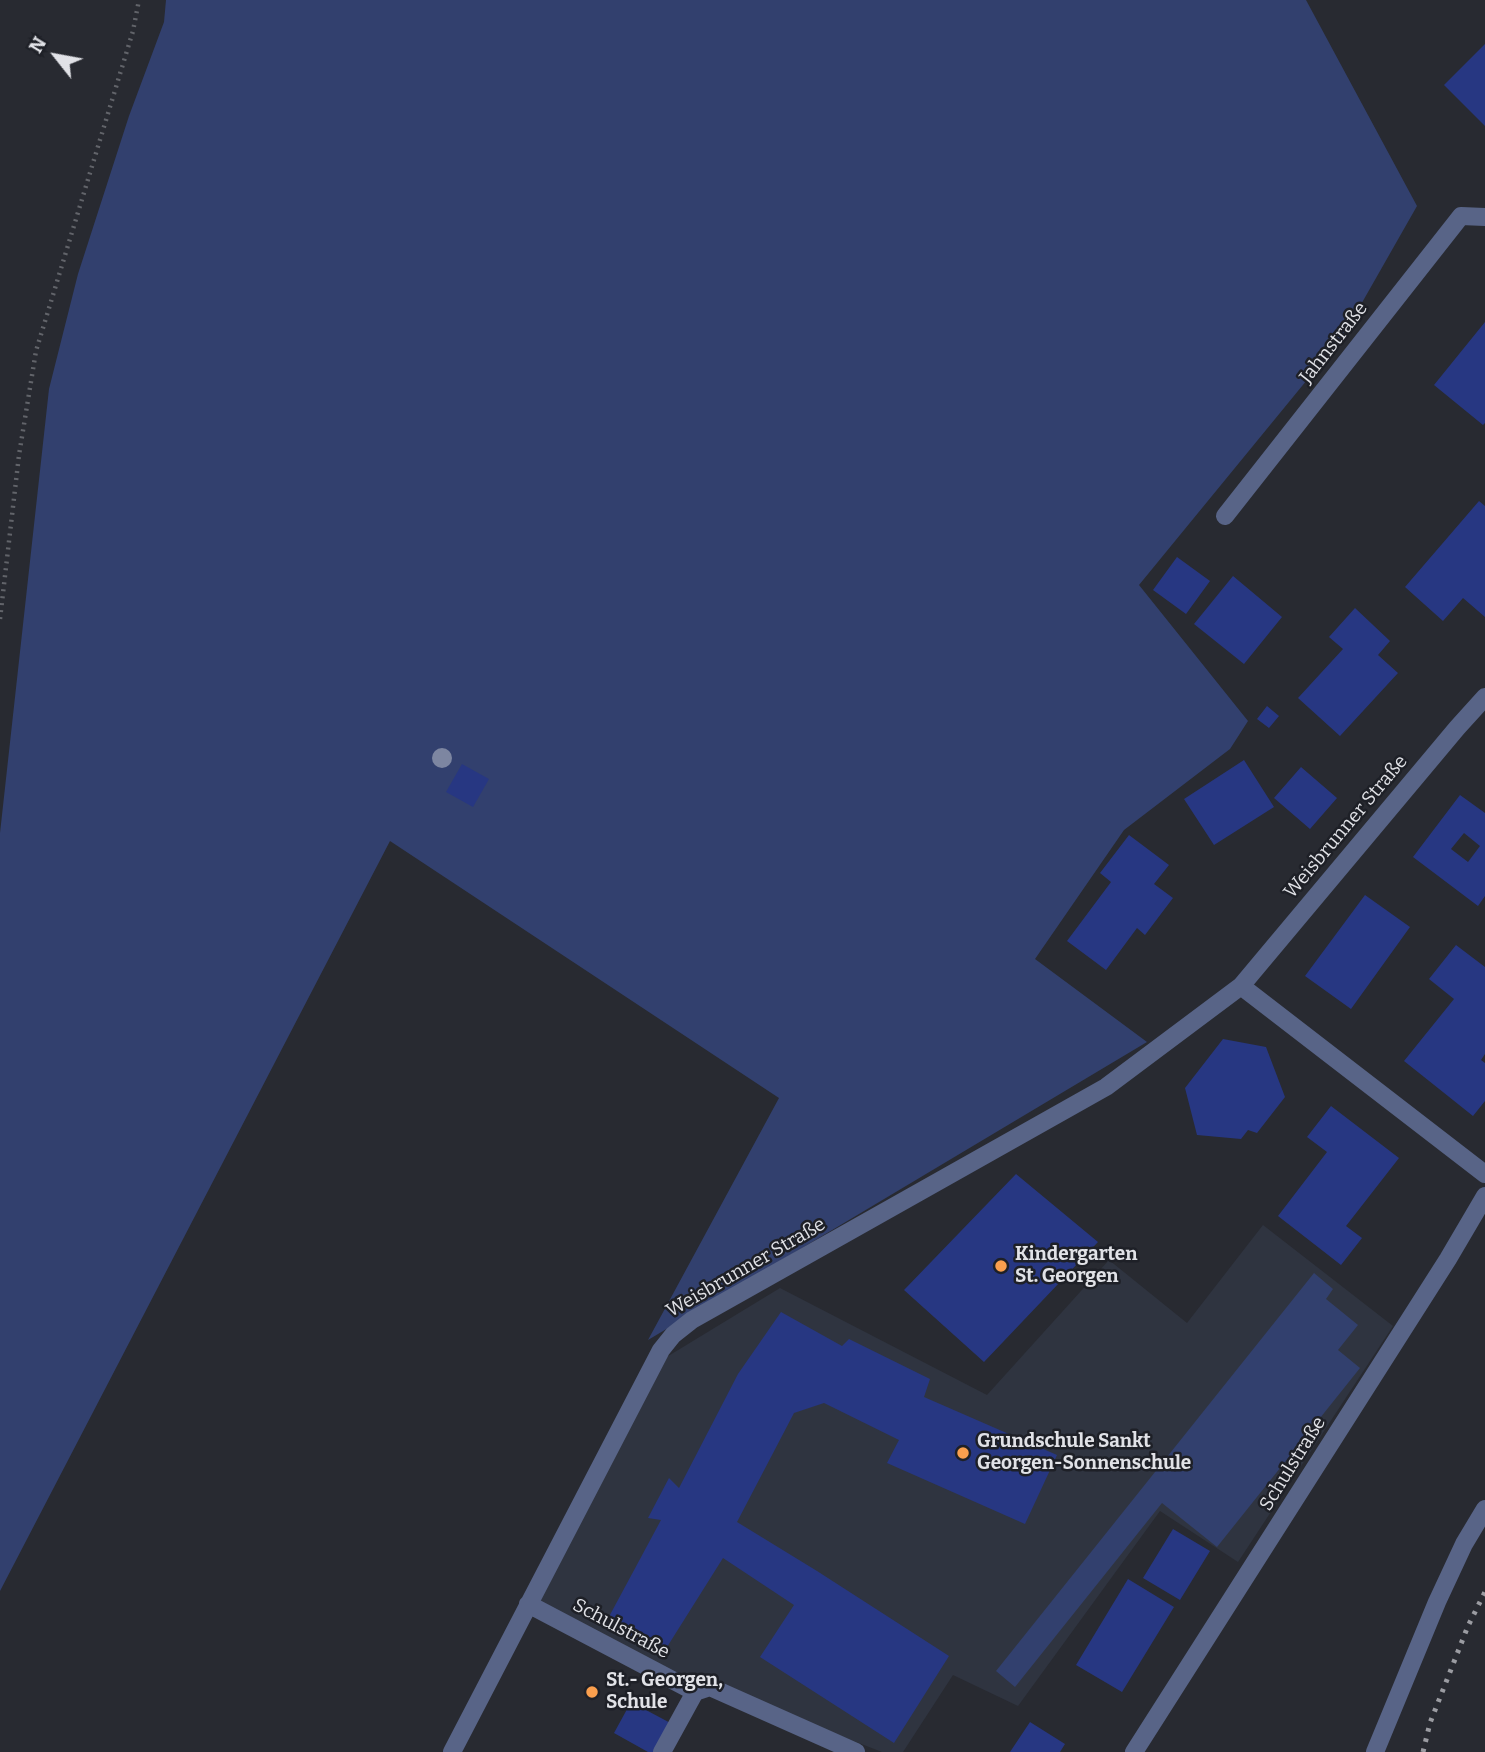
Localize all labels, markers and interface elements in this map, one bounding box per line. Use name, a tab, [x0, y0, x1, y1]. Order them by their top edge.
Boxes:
north arrow	[21, 21, 91, 91]
text: N	[24, 33, 51, 57]
street label: Jahnstraße	[1295, 298, 1373, 388]
street label: Weisbrunner Straße	[1280, 751, 1412, 903]
street label: Weisbrunner Straße	[662, 1213, 830, 1323]
place label: Kindergarten St. Georgen	[1015, 1244, 1137, 1288]
marker: Kindergarten St. Georgen	[993, 1258, 1009, 1274]
street label: Schulstraße	[1255, 1413, 1331, 1515]
place label: Grundschule Sankt Georgen-Sonnenschule	[977, 1431, 1191, 1475]
marker: Grundschule Sankt Georgen-Sonnenschule	[955, 1445, 971, 1461]
street label: Schulstraße	[569, 1594, 673, 1664]
place label: St.- Georgen, Schule	[606, 1670, 723, 1714]
marker: St.- Georgen, Schule	[584, 1684, 600, 1700]

